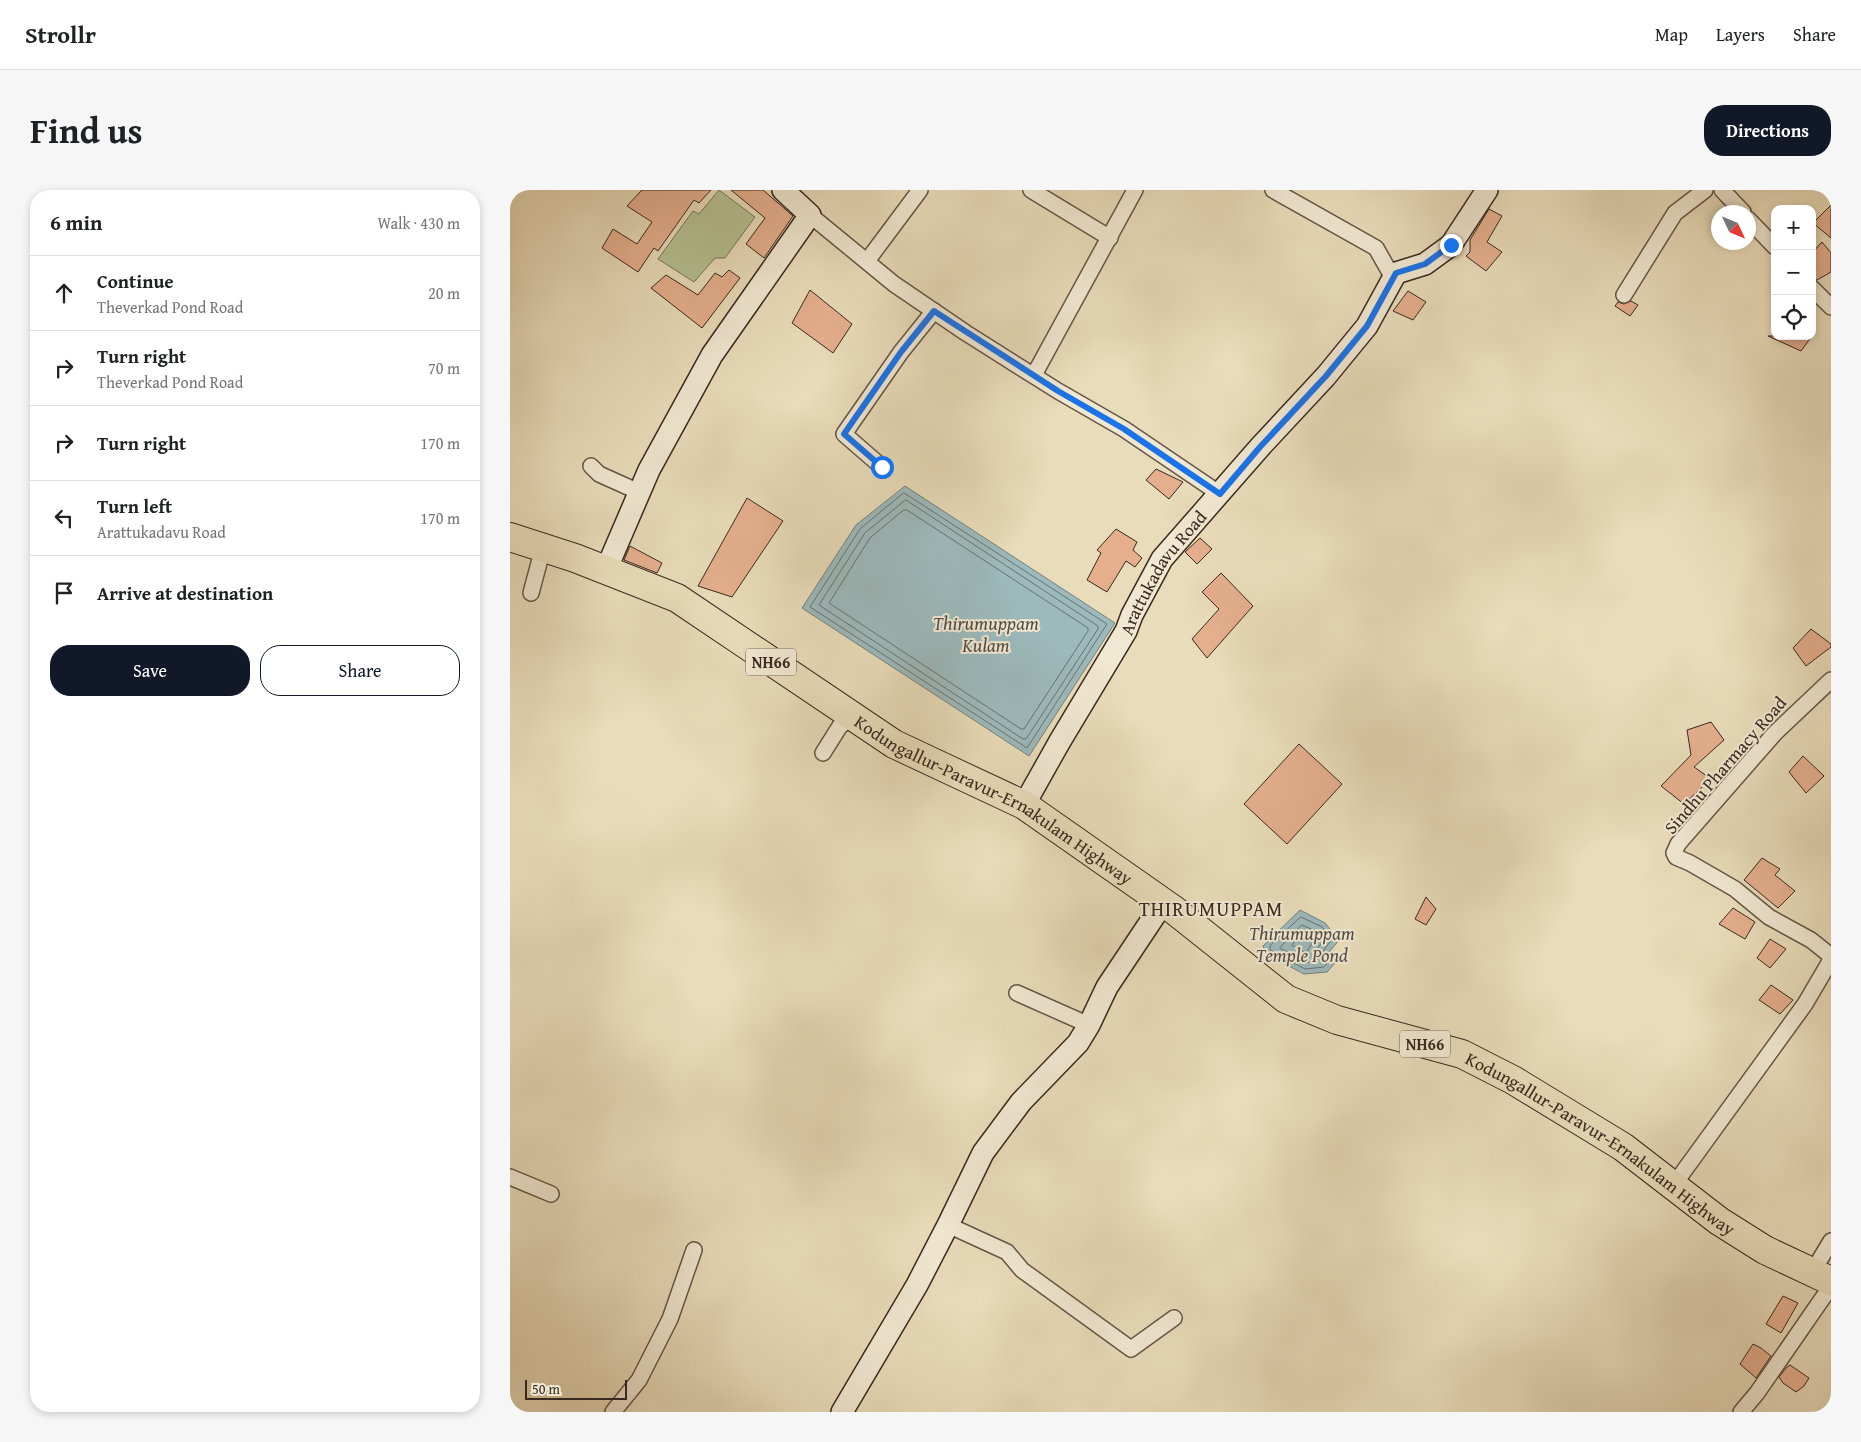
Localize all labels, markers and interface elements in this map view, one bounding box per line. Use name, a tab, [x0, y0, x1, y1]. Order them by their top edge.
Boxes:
text: Strollr	[25, 17, 96, 52]
text: Map	[1655, 21, 1688, 48]
text: Layers	[1716, 21, 1765, 48]
text: Share	[1793, 21, 1836, 48]
text: Find us	[30, 105, 143, 156]
button: Directions	[1704, 105, 1831, 156]
north arrow	[1711, 205, 1756, 250]
map controls	[1771, 205, 1816, 340]
button: +	[1771, 205, 1816, 250]
text: 6 min	[50, 207, 102, 238]
text: Walk · 430 m	[377, 211, 460, 235]
route end	[1440, 234, 1463, 257]
button: −	[1771, 250, 1816, 295]
text: Continue	[97, 267, 174, 295]
icon: ahead	[50, 279, 78, 307]
text: 20 m	[428, 281, 460, 305]
text: Theverkad Pond Road	[97, 295, 243, 319]
button: locate	[1771, 295, 1816, 340]
text: Turn right	[97, 342, 186, 370]
icon: right	[50, 354, 78, 382]
text: 70 m	[428, 356, 460, 380]
text: Theverkad Pond Road	[97, 370, 243, 394]
icon: right	[50, 429, 78, 457]
text: Turn right	[97, 429, 186, 457]
text: 170 m	[420, 431, 460, 455]
route start	[871, 456, 894, 479]
text: Turn left	[97, 492, 172, 520]
icon: left	[50, 504, 78, 532]
street label: Arattukadavu Road	[1112, 504, 1213, 639]
text: 170 m	[420, 506, 460, 530]
text: Arattukadavu Road	[97, 520, 226, 544]
icon: arrive	[50, 579, 78, 607]
text: Arrive at destination	[97, 579, 273, 607]
water label: Thirumuppam Kulam	[933, 609, 1039, 659]
button: Save	[50, 645, 250, 696]
button: Share	[260, 645, 460, 696]
road number: NH66	[746, 648, 796, 676]
street label: Sindhu Pharmacy Road	[1657, 690, 1793, 840]
street label: Kodungallur-Paravur-Ernakulam Highway	[849, 708, 1139, 891]
district label: THIRUMUPPAM	[1139, 894, 1283, 923]
water label: Thirumuppam Temple Pond	[1249, 919, 1355, 969]
road number: NH66	[1400, 1031, 1450, 1058]
street label: Kodungallur-Paravur-Ernakulam Highway	[1461, 1045, 1741, 1242]
scale bar	[525, 1377, 628, 1400]
text: 50 m	[532, 1379, 560, 1399]

